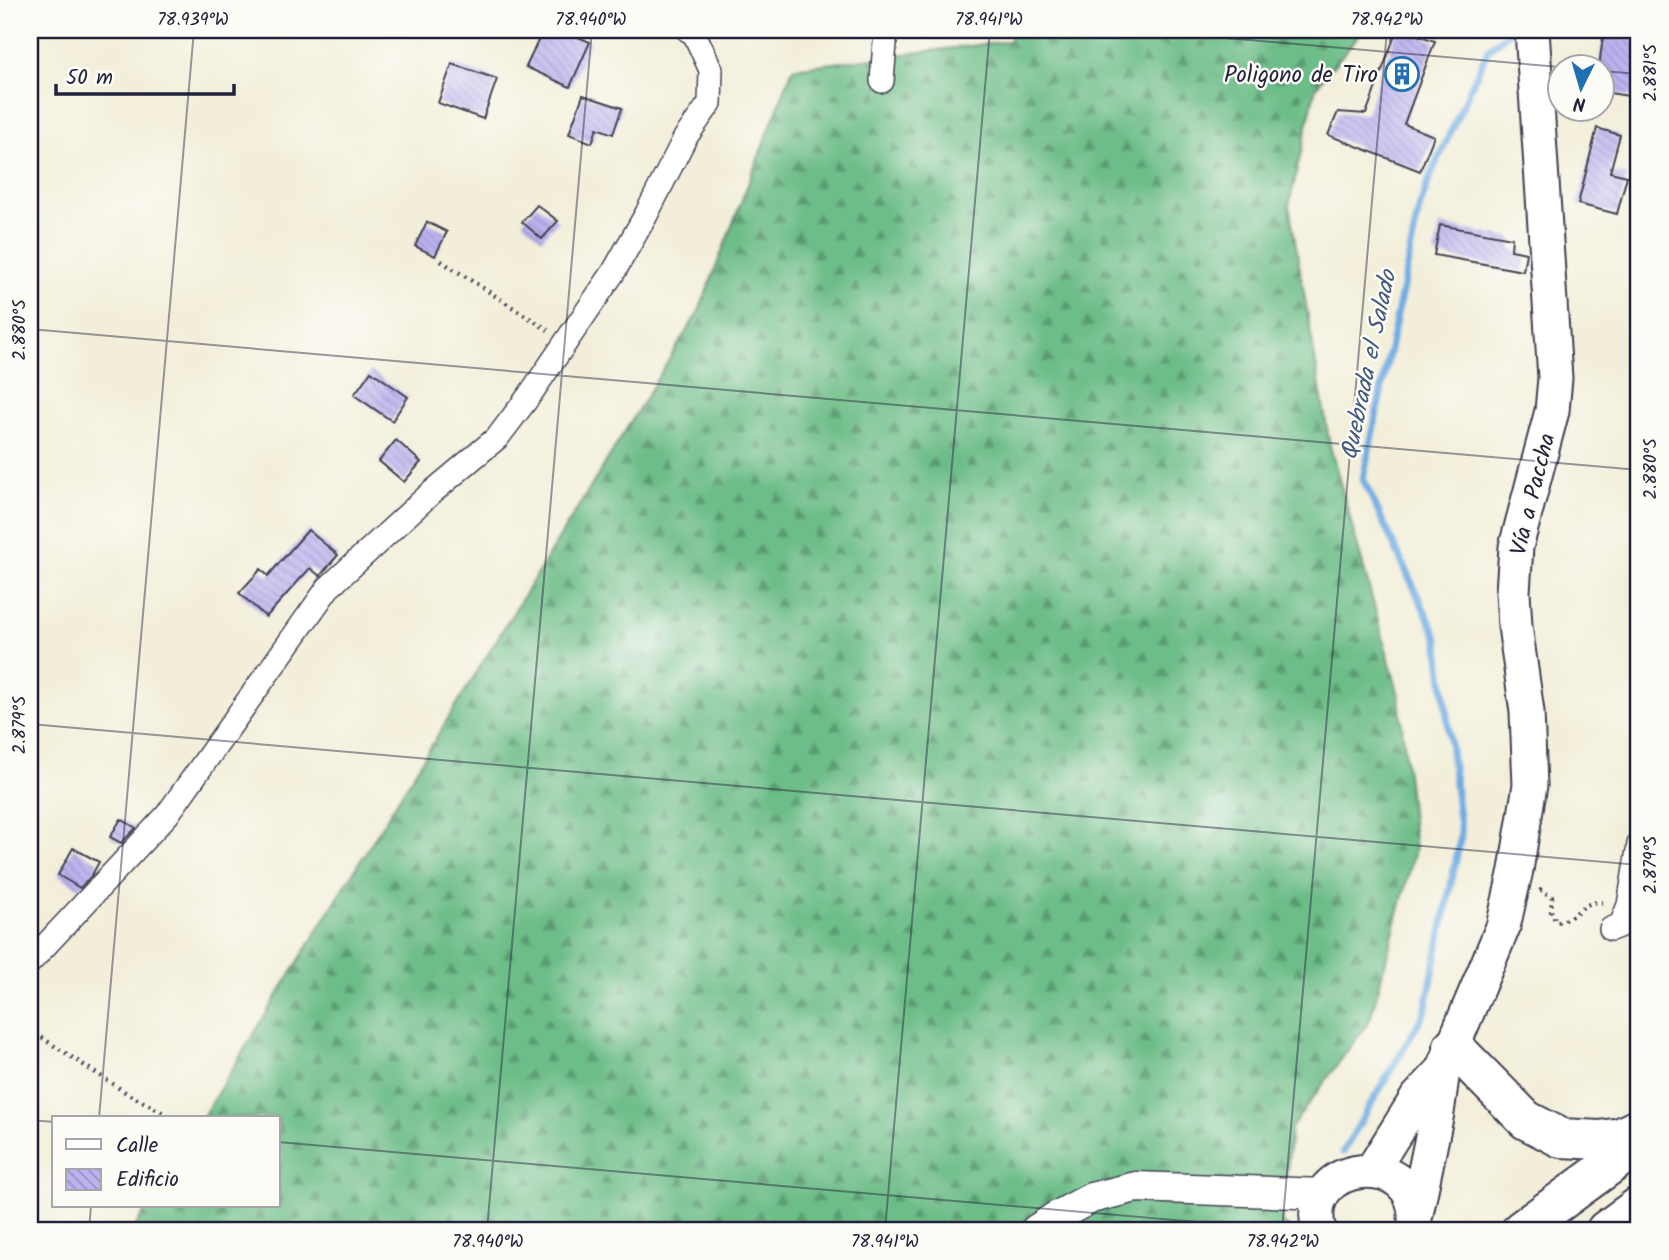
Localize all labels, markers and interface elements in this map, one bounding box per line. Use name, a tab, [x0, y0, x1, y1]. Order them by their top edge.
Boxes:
text: 78.939°W	[157, 6, 229, 35]
text: 78.940°W	[555, 6, 627, 35]
text: 78.941°W	[955, 6, 1023, 35]
text: 78.942°W	[1351, 6, 1423, 35]
text: 2.881°S	[1637, 44, 1666, 102]
scale bar	[56, 52, 234, 96]
north arrow	[1546, 52, 1616, 122]
building icon: Poligono de Tiro	[1383, 55, 1421, 93]
place label: Poligono de Tiro	[1224, 58, 1378, 94]
text: 50 m	[66, 62, 113, 95]
text: N	[1572, 87, 1587, 118]
water label: Quebrada el Salado	[1330, 265, 1409, 464]
text: 2.880°S	[6, 299, 35, 361]
street label: Vía a Paccha	[1501, 430, 1566, 559]
text: 2.880°S	[1637, 438, 1666, 500]
text: 2.879°S	[6, 695, 35, 754]
text: 2.879°S	[1637, 835, 1666, 894]
legend	[52, 1116, 280, 1208]
text: Calle	[116, 1130, 159, 1163]
text: Edificio	[116, 1164, 179, 1197]
text: 78.940°W	[452, 1228, 524, 1257]
text: 78.941°W	[851, 1228, 919, 1257]
text: 78.942°W	[1247, 1228, 1319, 1257]

